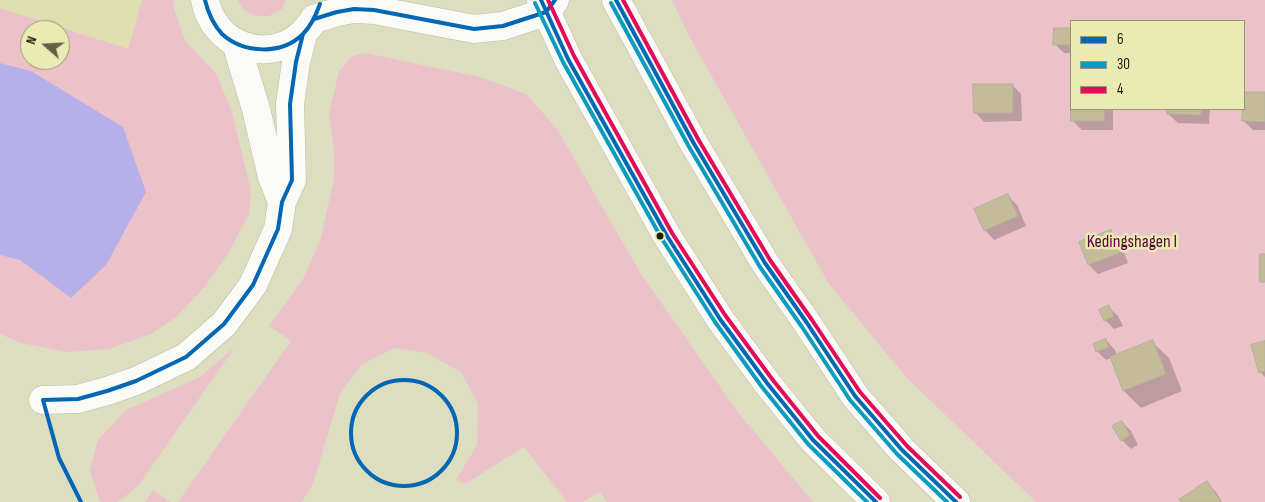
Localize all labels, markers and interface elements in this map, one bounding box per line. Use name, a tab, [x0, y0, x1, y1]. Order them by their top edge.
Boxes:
north arrow	[20, 20, 70, 70]
legend	[1070, 20, 1245, 110]
text: 6	[1117, 30, 1124, 49]
text: N	[22, 34, 41, 47]
text: 30	[1117, 55, 1130, 74]
text: 4	[1117, 80, 1123, 99]
unlabelled marker	[655, 231, 665, 241]
park label: Kedingshagen I	[1087, 231, 1177, 253]

